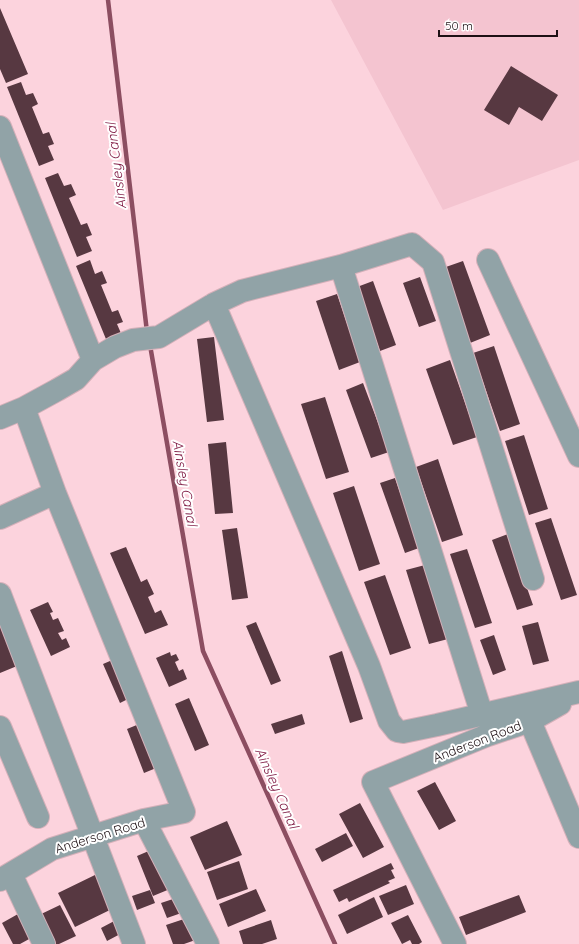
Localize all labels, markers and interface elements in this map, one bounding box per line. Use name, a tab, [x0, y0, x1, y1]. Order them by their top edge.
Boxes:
scale bar	[439, 12, 557, 38]
text: 50 m	[445, 18, 473, 33]
water label: Ainsley Canal	[102, 120, 130, 210]
water label: Ainsley Canal	[169, 439, 202, 529]
street label: Anderson Road	[431, 717, 523, 765]
water label: Ainsley Canal	[251, 745, 304, 833]
street label: Anderson Road	[53, 814, 147, 856]

